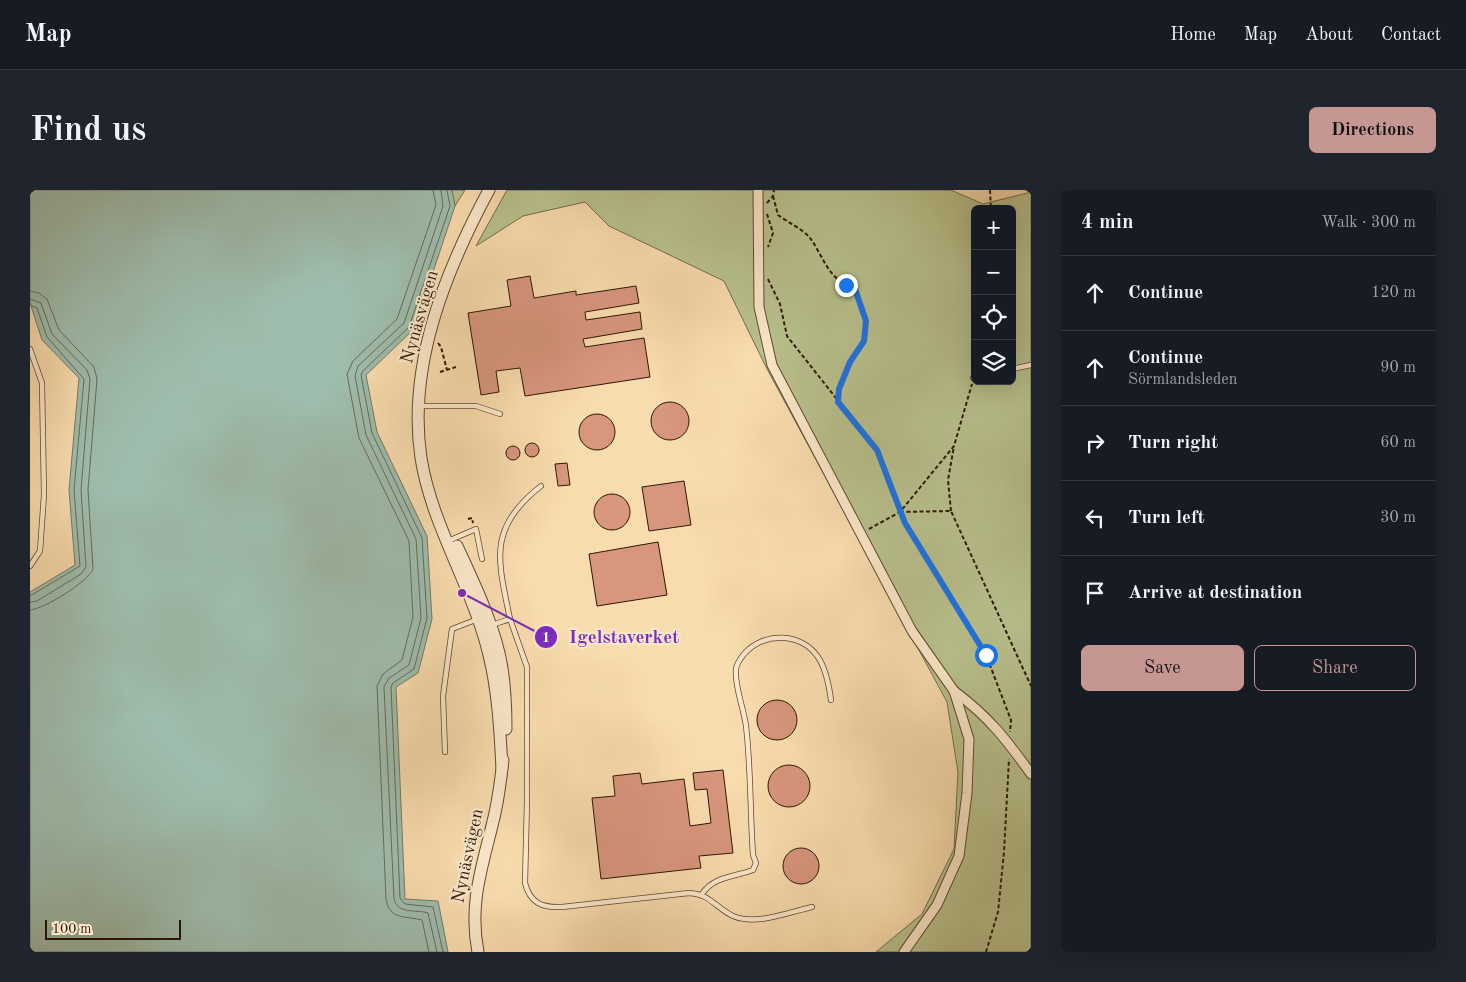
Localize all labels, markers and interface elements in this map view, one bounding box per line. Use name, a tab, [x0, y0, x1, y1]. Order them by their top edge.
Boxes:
text: Map	[25, 23, 72, 47]
text: Home	[1170, 26, 1216, 44]
text: Map	[1244, 26, 1277, 44]
text: About	[1305, 26, 1353, 44]
text: Contact	[1381, 26, 1441, 44]
button: Directions	[1309, 107, 1436, 153]
text: Find us	[30, 113, 146, 148]
map controls	[971, 205, 1016, 385]
button: +	[971, 205, 1016, 250]
text: 4 min	[1081, 212, 1134, 233]
text: Walk · 300 m	[1321, 215, 1416, 231]
button: −	[971, 250, 1016, 295]
street label: Nynäsvägen	[398, 268, 442, 366]
route end	[835, 274, 858, 297]
icon: ahead	[1081, 279, 1109, 307]
text: Continue	[1128, 284, 1203, 303]
text: 120 m	[1371, 285, 1416, 301]
button: locate	[971, 295, 1016, 340]
button: layers	[971, 340, 1016, 385]
text: Continue	[1128, 349, 1203, 368]
icon: ahead	[1081, 354, 1109, 382]
text: 90 m	[1380, 360, 1416, 376]
text: Sörmlandsleden	[1128, 372, 1237, 388]
icon: right	[1081, 429, 1109, 457]
text: Turn right	[1128, 434, 1218, 453]
text: 60 m	[1380, 435, 1416, 451]
icon: left	[1081, 504, 1109, 532]
text: Turn left	[1128, 509, 1205, 528]
text: 30 m	[1380, 510, 1416, 526]
icon: arrive	[1081, 579, 1109, 607]
text: Arrive at destination	[1128, 584, 1302, 603]
callout: Igelstaverket	[534, 620, 689, 654]
text: Igelstaverket	[569, 629, 679, 648]
text: 1	[542, 631, 550, 646]
route start	[975, 644, 998, 667]
button: Save	[1081, 645, 1244, 691]
button: Share	[1254, 645, 1416, 691]
street label: Nynäsvägen	[449, 807, 487, 905]
scale bar	[45, 917, 181, 940]
text: 100 m	[52, 922, 91, 936]

